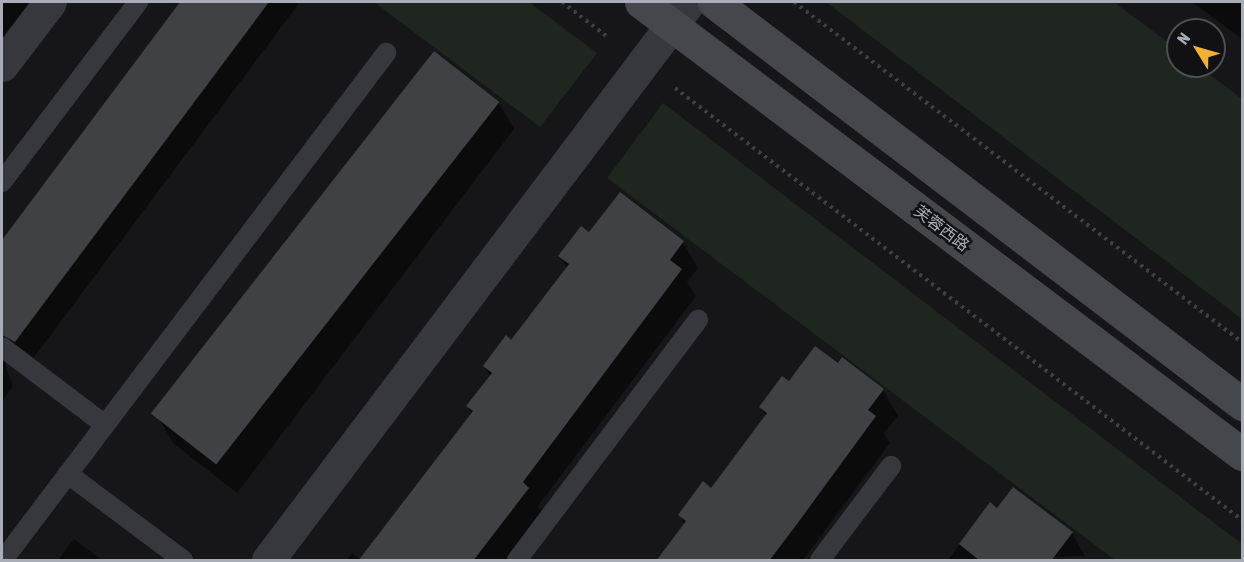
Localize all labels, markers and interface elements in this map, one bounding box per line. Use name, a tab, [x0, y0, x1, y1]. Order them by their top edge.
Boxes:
north arrow	[1166, 18, 1226, 78]
text: N	[1173, 29, 1193, 48]
street label: 芙蓉西路	[911, 201, 973, 255]

